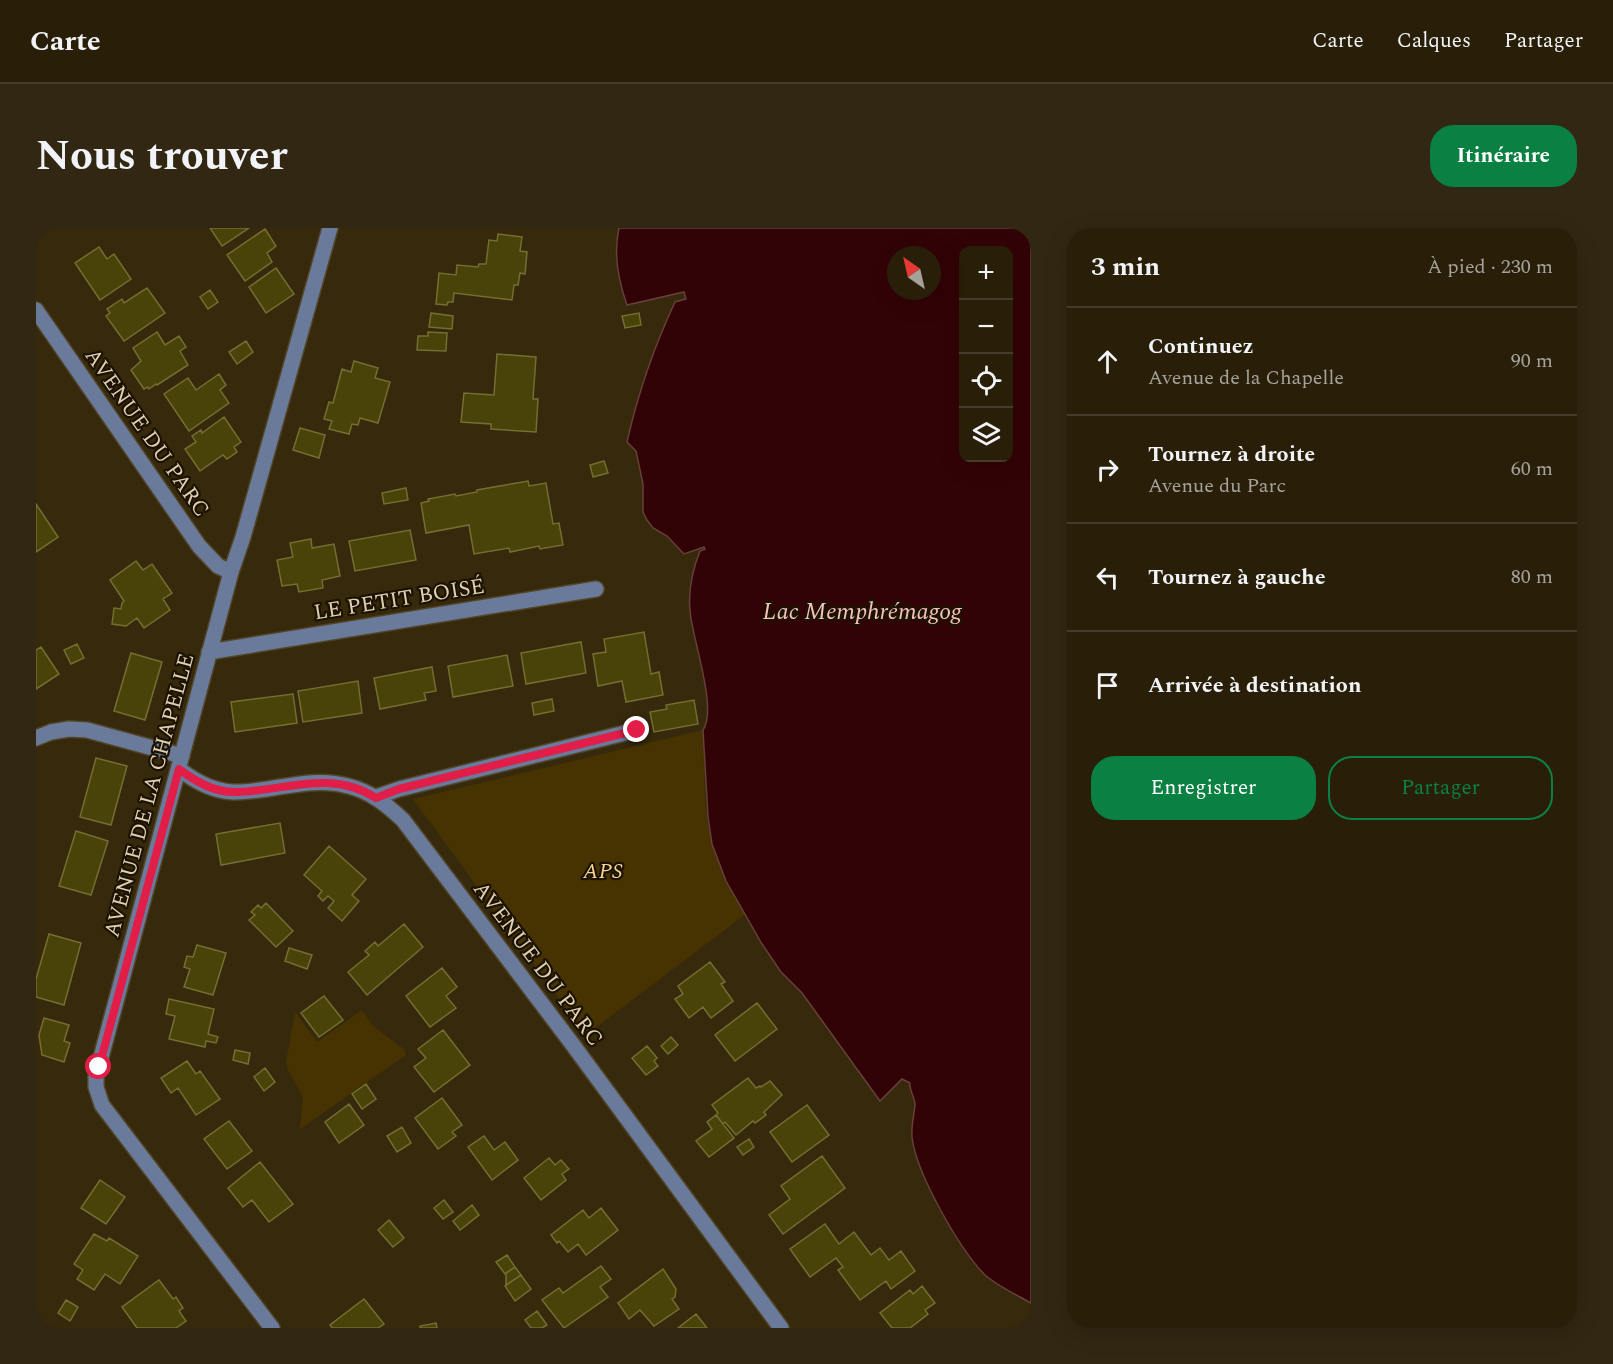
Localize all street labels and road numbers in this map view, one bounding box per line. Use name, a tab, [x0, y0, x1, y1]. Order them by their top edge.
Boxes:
street label: AVENUE DU PARC	[76, 342, 218, 524]
street label: LE PETIT BOISÉ	[311, 570, 487, 629]
street label: AVENUE DE LA CHAPELLE	[96, 650, 203, 941]
street label: AVENUE DU PARC	[465, 874, 611, 1054]

